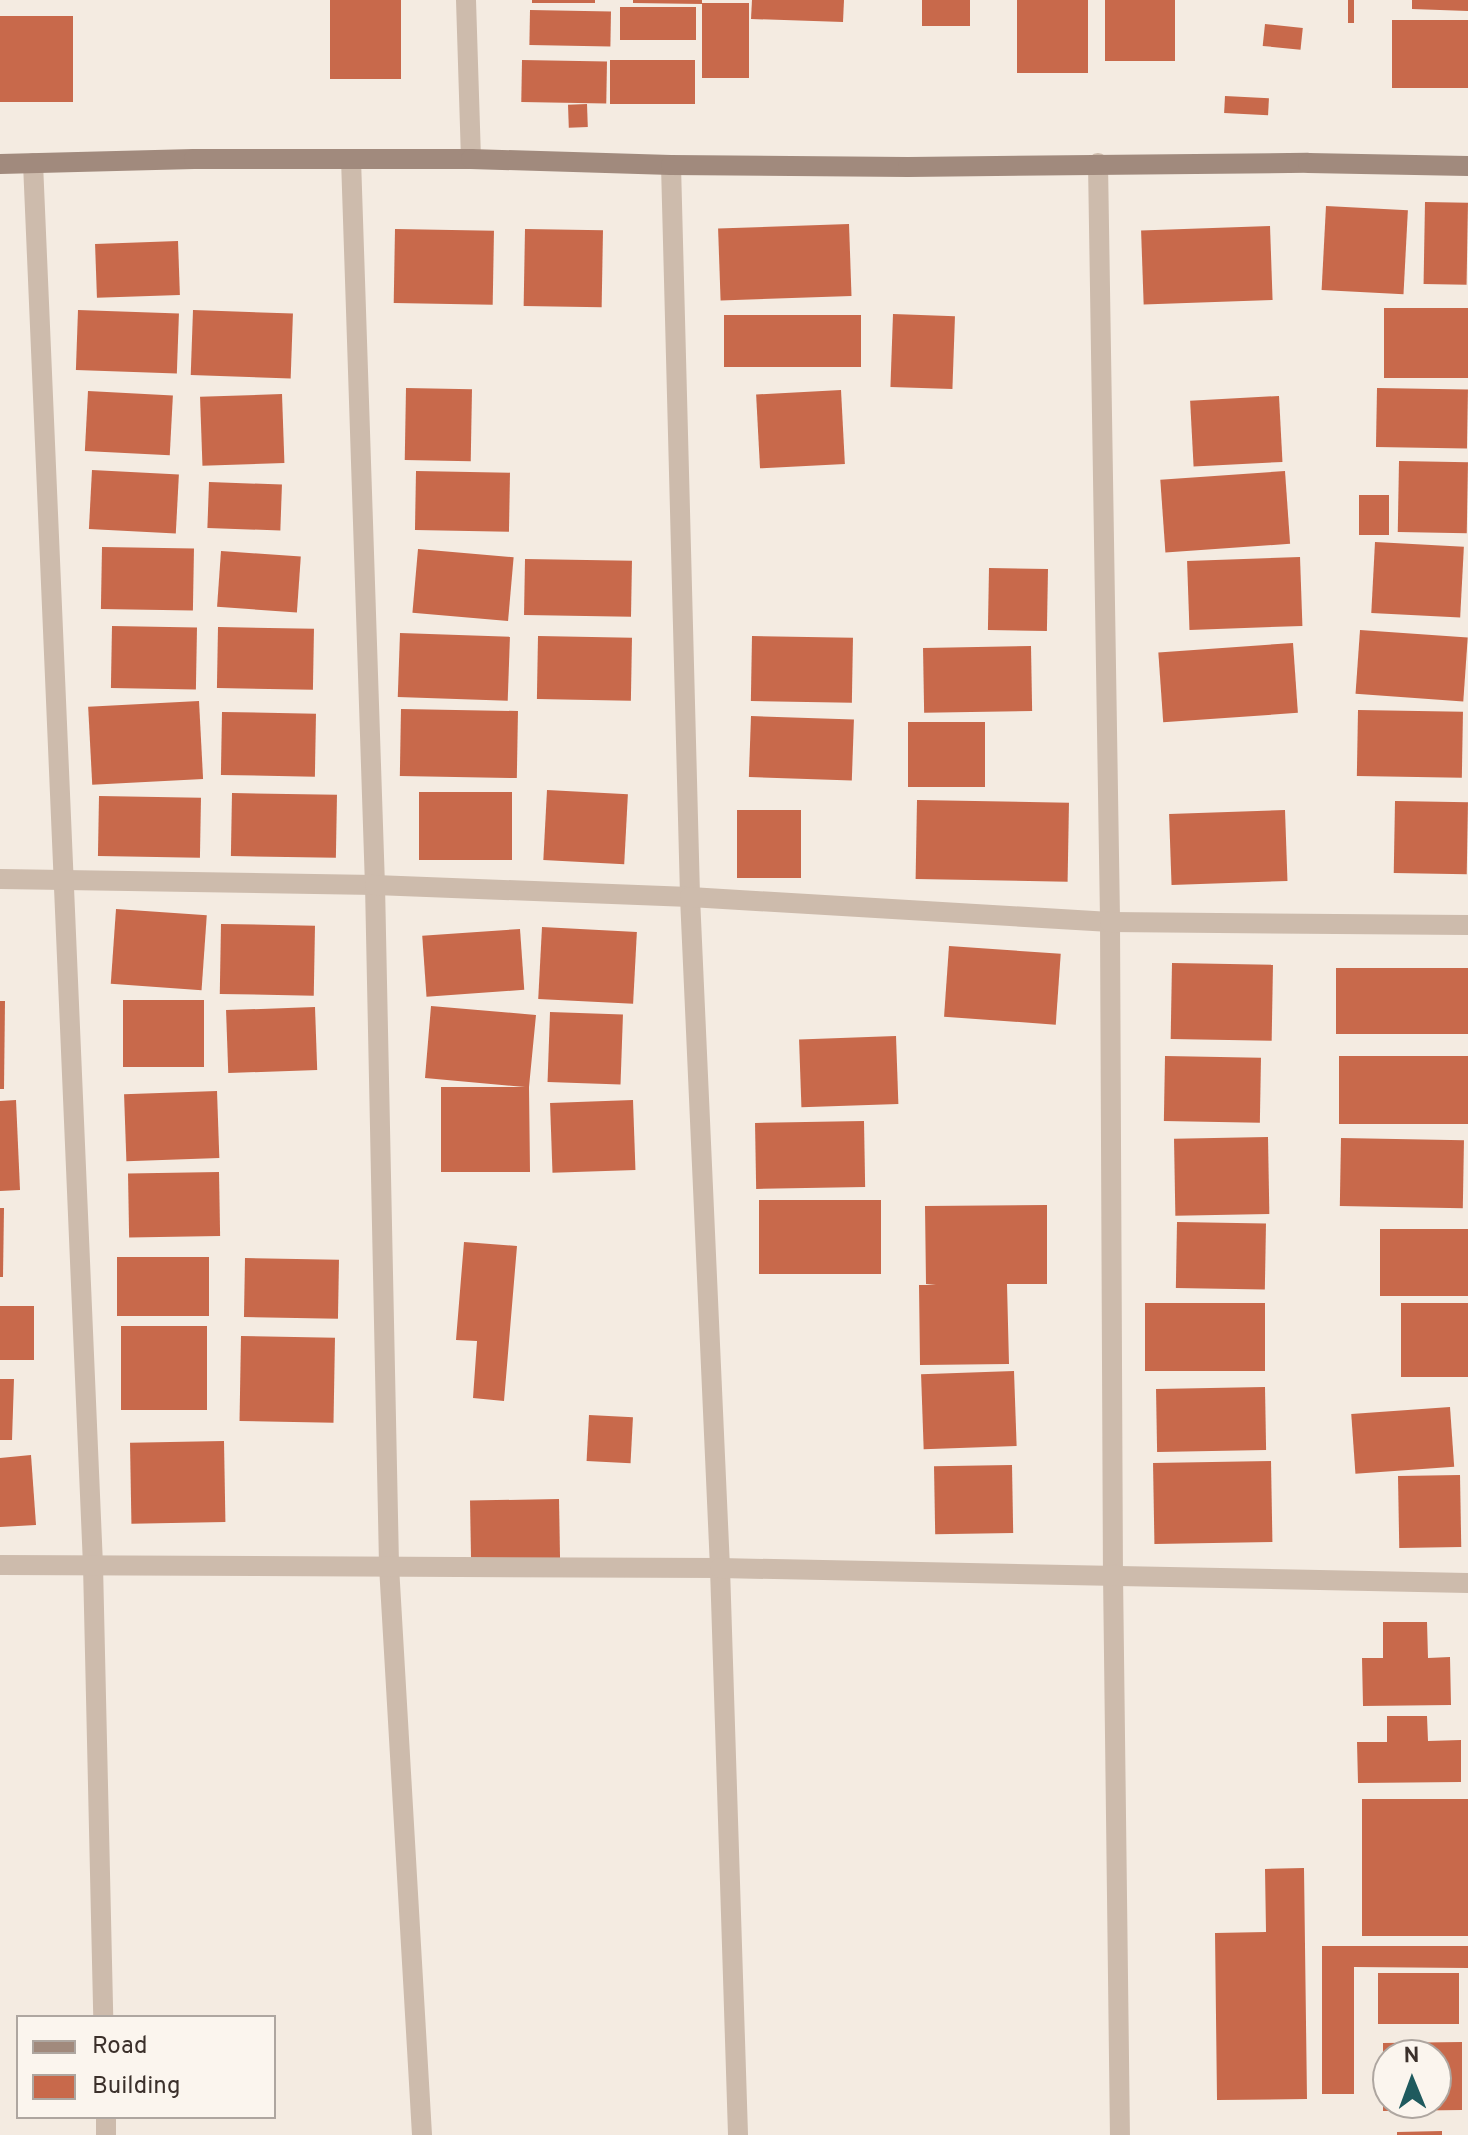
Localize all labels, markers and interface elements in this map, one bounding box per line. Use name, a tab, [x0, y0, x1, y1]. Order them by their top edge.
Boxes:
legend	[16, 2015, 276, 2119]
text: Road	[92, 2032, 148, 2062]
north arrow	[1372, 2039, 1452, 2119]
text: N	[1403, 2043, 1420, 2070]
text: Building	[92, 2072, 181, 2102]

